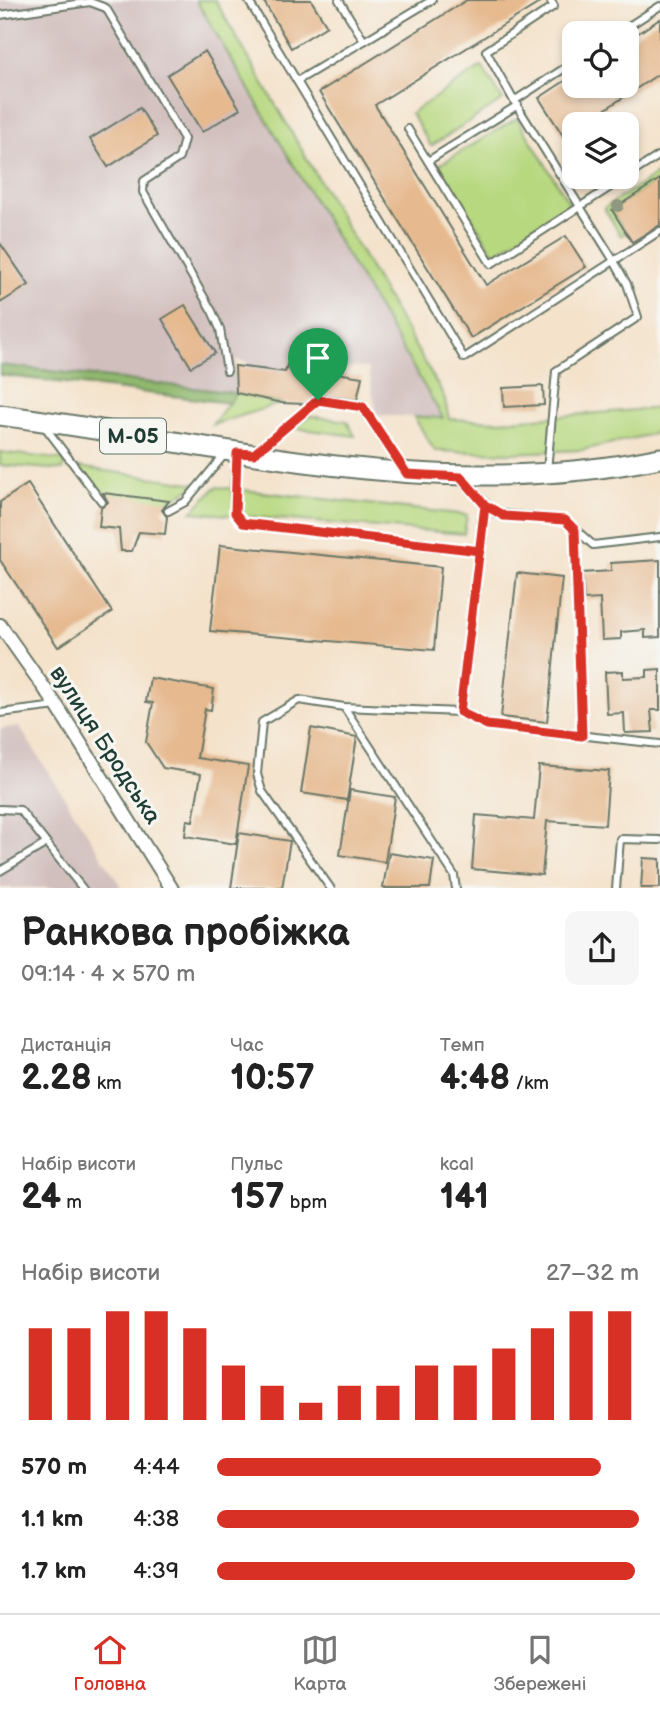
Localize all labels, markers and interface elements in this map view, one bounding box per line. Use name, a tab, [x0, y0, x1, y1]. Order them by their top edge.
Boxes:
map controls	[562, 21, 639, 189]
button: locate	[562, 21, 639, 98]
button: layers	[562, 112, 639, 189]
pin	[288, 328, 348, 400]
icon: arrive	[299, 339, 337, 377]
road number: М-05	[100, 418, 166, 453]
street label: вулиця Бродська	[43, 660, 167, 830]
text: Ранкова пробіжка	[21, 911, 350, 956]
button: share	[565, 911, 639, 985]
text: 09:14 · 4 × 570 m	[21, 960, 195, 988]
text: Дистанція	[21, 1034, 111, 1057]
text: Час	[230, 1034, 264, 1057]
text: Темп	[440, 1034, 485, 1057]
text: 2.28	[21, 1057, 92, 1100]
text: 10:57	[230, 1057, 315, 1100]
text: 4:48	[440, 1057, 510, 1100]
text: km	[92, 1072, 122, 1095]
text: /km	[510, 1072, 549, 1095]
text: Набір висоти	[21, 1153, 136, 1176]
text: Пульс	[230, 1153, 283, 1176]
text: kcal	[440, 1153, 474, 1176]
text: 24	[21, 1176, 61, 1219]
text: 157	[230, 1176, 285, 1219]
text: 141	[440, 1176, 489, 1219]
text: m	[61, 1191, 82, 1214]
text: bpm	[285, 1191, 327, 1214]
text: Набір висоти	[21, 1259, 160, 1287]
text: 27–32 m	[546, 1259, 639, 1287]
text: 570 m	[21, 1453, 87, 1481]
text: 4:44	[133, 1453, 180, 1481]
text: 1.1 km	[21, 1505, 83, 1533]
text: 4:38	[133, 1505, 179, 1533]
text: 1.7 km	[21, 1557, 86, 1585]
text: 4:39	[133, 1557, 179, 1585]
tab: Головна	[73, 1631, 146, 1696]
tab: Карта	[293, 1631, 347, 1696]
tab: Збережені	[494, 1631, 587, 1696]

